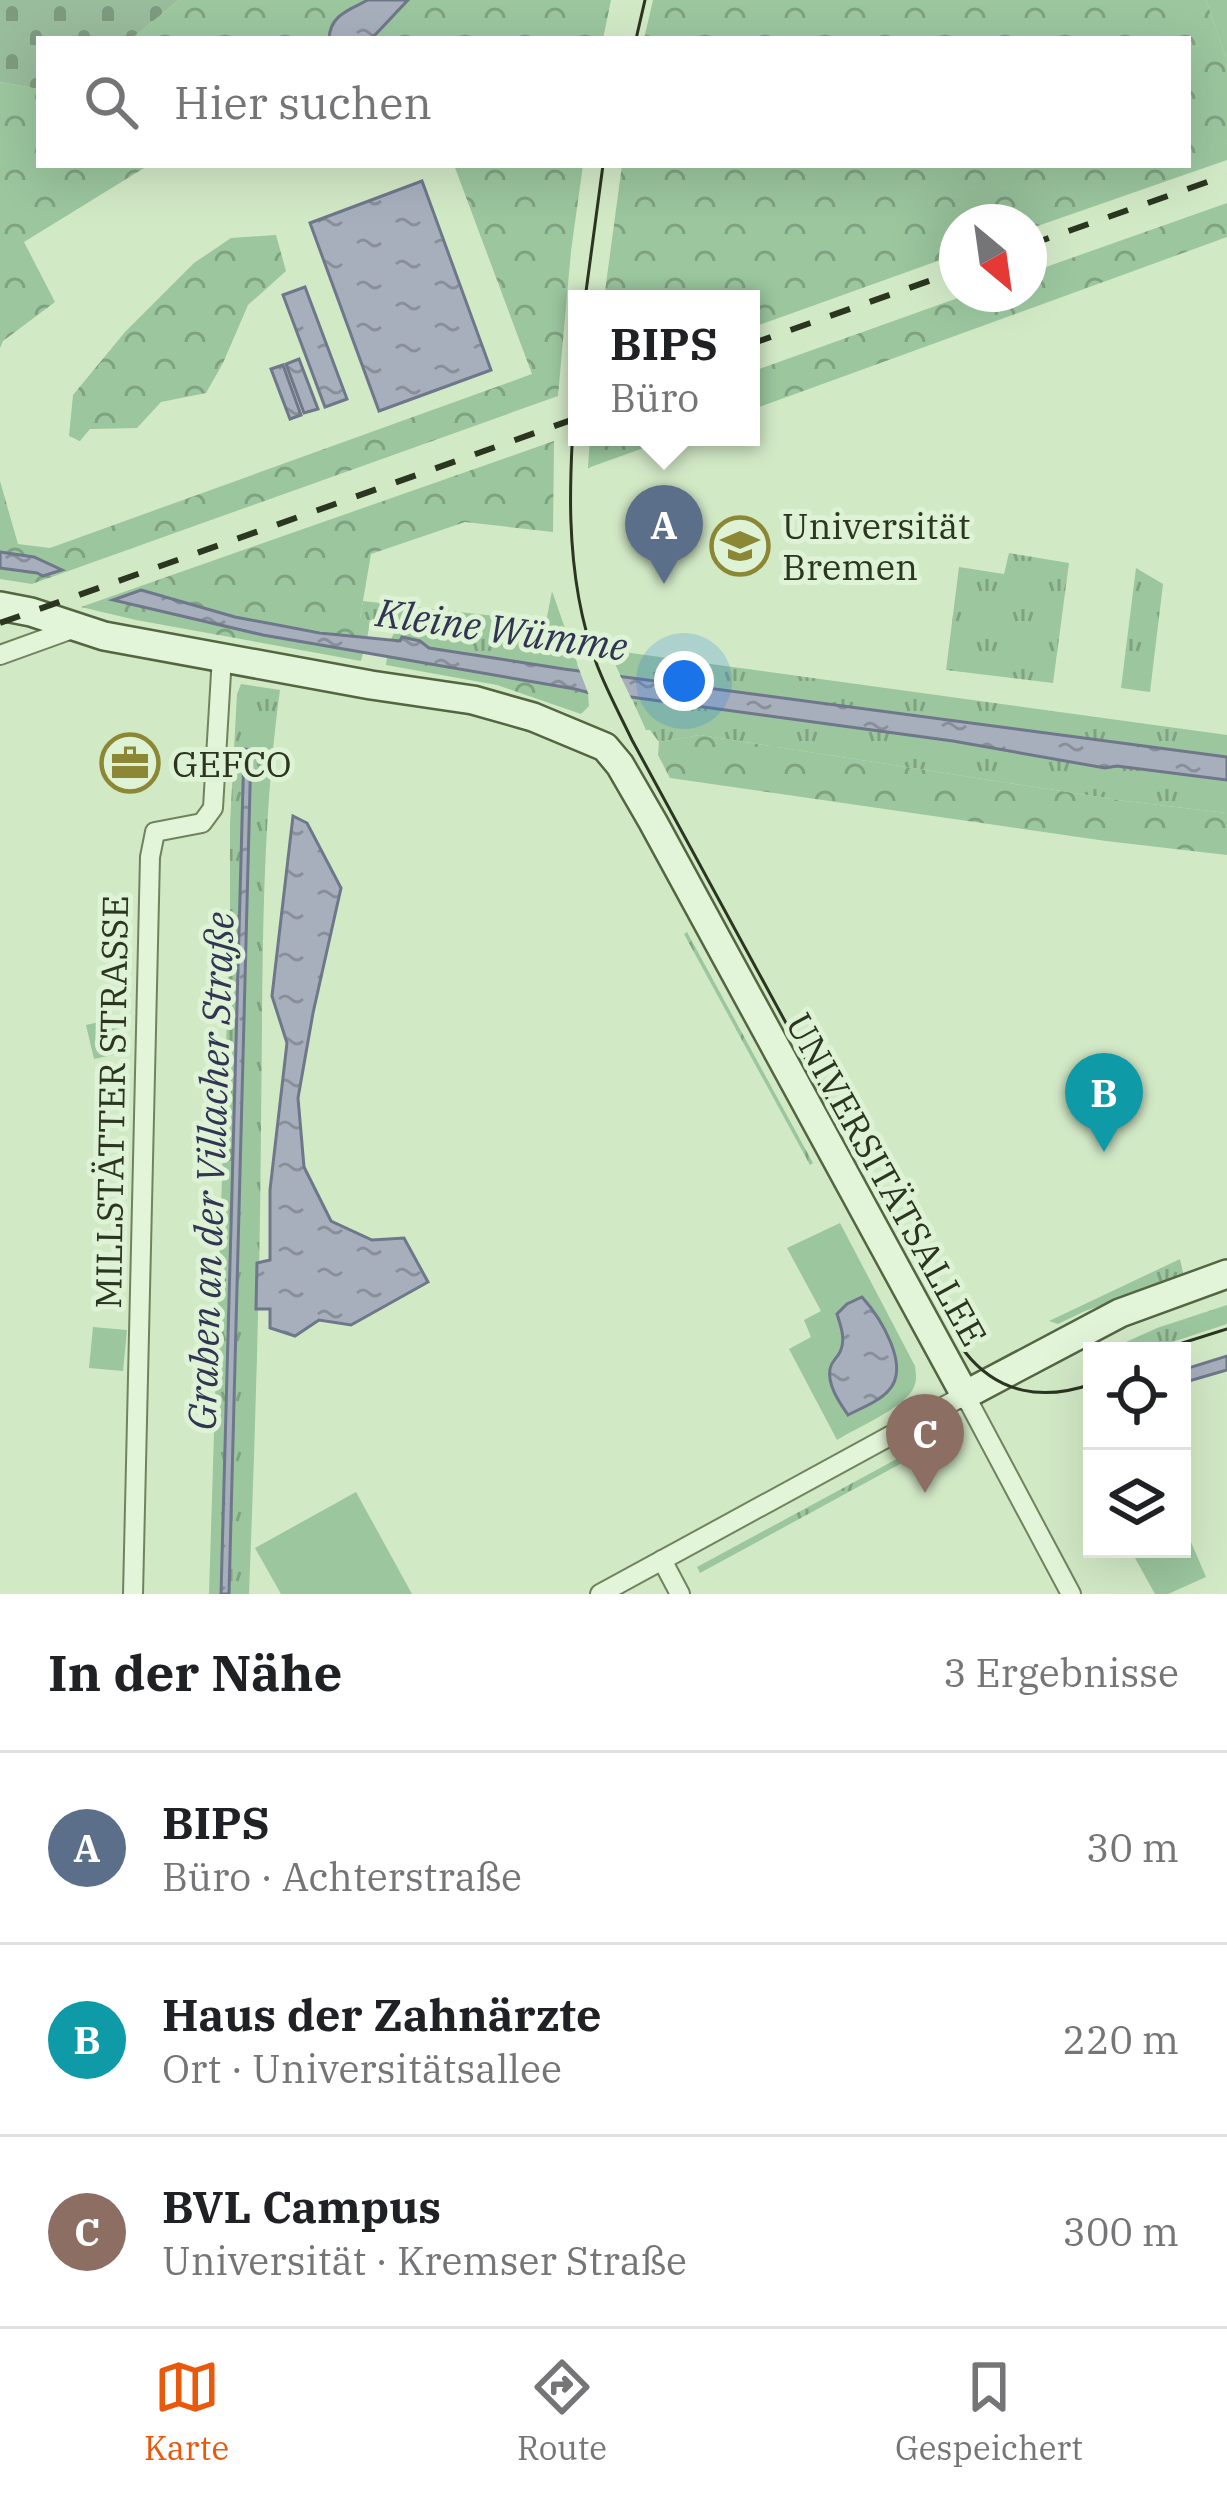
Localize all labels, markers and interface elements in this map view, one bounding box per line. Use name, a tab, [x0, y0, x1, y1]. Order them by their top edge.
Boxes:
search box	[36, 36, 1191, 168]
icon: search	[78, 69, 144, 135]
text: Hier suchen	[174, 73, 432, 131]
north arrow	[939, 204, 1047, 312]
popup	[568, 290, 760, 446]
text: BIPS	[610, 314, 718, 372]
text: Büro	[610, 372, 699, 423]
pin: A	[625, 485, 703, 584]
place label: Universität Bremen	[782, 502, 971, 590]
school or university icon: Universität Bremen	[709, 515, 771, 577]
water label: Kleine Wümme	[372, 586, 631, 672]
your location	[654, 651, 714, 711]
office icon: GEFCO	[99, 732, 161, 794]
place label: GEFCO	[172, 740, 292, 787]
street label: MILLSTÄTTER STRASSE	[84, 895, 138, 1309]
water label: Graben an der Villacher Straße	[175, 911, 245, 1431]
street label: UNIVERSITÄTSALLEE	[776, 1004, 998, 1354]
pin: B	[1065, 1053, 1143, 1152]
map controls	[1083, 1342, 1191, 1558]
button: locate	[1083, 1342, 1191, 1450]
pin: C	[886, 1394, 964, 1493]
button: layers	[1083, 1450, 1191, 1558]
text: In der Nähe	[48, 1639, 342, 1705]
text: 3 Ergebnisse	[943, 1647, 1179, 1698]
text: BIPS	[162, 1793, 270, 1851]
text: A	[73, 1822, 101, 1873]
text: 30 m	[1086, 1822, 1179, 1873]
text: Büro · Achterstraße	[162, 1851, 522, 1902]
text: Haus der Zahnärzte	[162, 1985, 602, 2043]
text: B	[73, 2014, 101, 2065]
text: 220 m	[1063, 2014, 1179, 2065]
text: Ort · Universitätsallee	[162, 2043, 562, 2094]
text: BVL Campus	[162, 2177, 441, 2235]
text: C	[74, 2206, 100, 2257]
text: 300 m	[1063, 2206, 1179, 2257]
text: Universität · Kremser Straße	[162, 2235, 687, 2286]
tab: Karte	[144, 2354, 229, 2469]
tab: Route	[517, 2354, 607, 2469]
tab: Gespeichert	[895, 2354, 1083, 2469]

